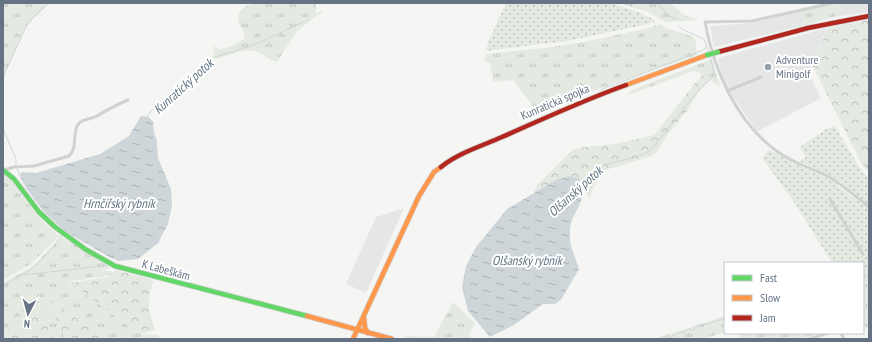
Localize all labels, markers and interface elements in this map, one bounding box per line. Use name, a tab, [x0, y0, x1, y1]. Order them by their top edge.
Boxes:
place label: Adventure Minigolf	[776, 52, 819, 81]
water label: Kunratický potok	[150, 54, 218, 118]
marker: Adventure Minigolf	[763, 62, 773, 72]
street label: Kunratická spojka	[518, 80, 591, 123]
water label: Olšanský potok	[545, 161, 608, 220]
water label: Hrnčířský rybník	[83, 195, 157, 212]
water label: Olšanský rybník	[492, 252, 564, 269]
street label: K Labeškám	[140, 256, 192, 283]
legend	[724, 262, 864, 334]
text: Fast	[760, 270, 778, 285]
text: Slow	[760, 290, 781, 305]
north arrow	[8, 294, 48, 334]
text: Jam	[759, 310, 776, 325]
text: N	[23, 317, 31, 331]

